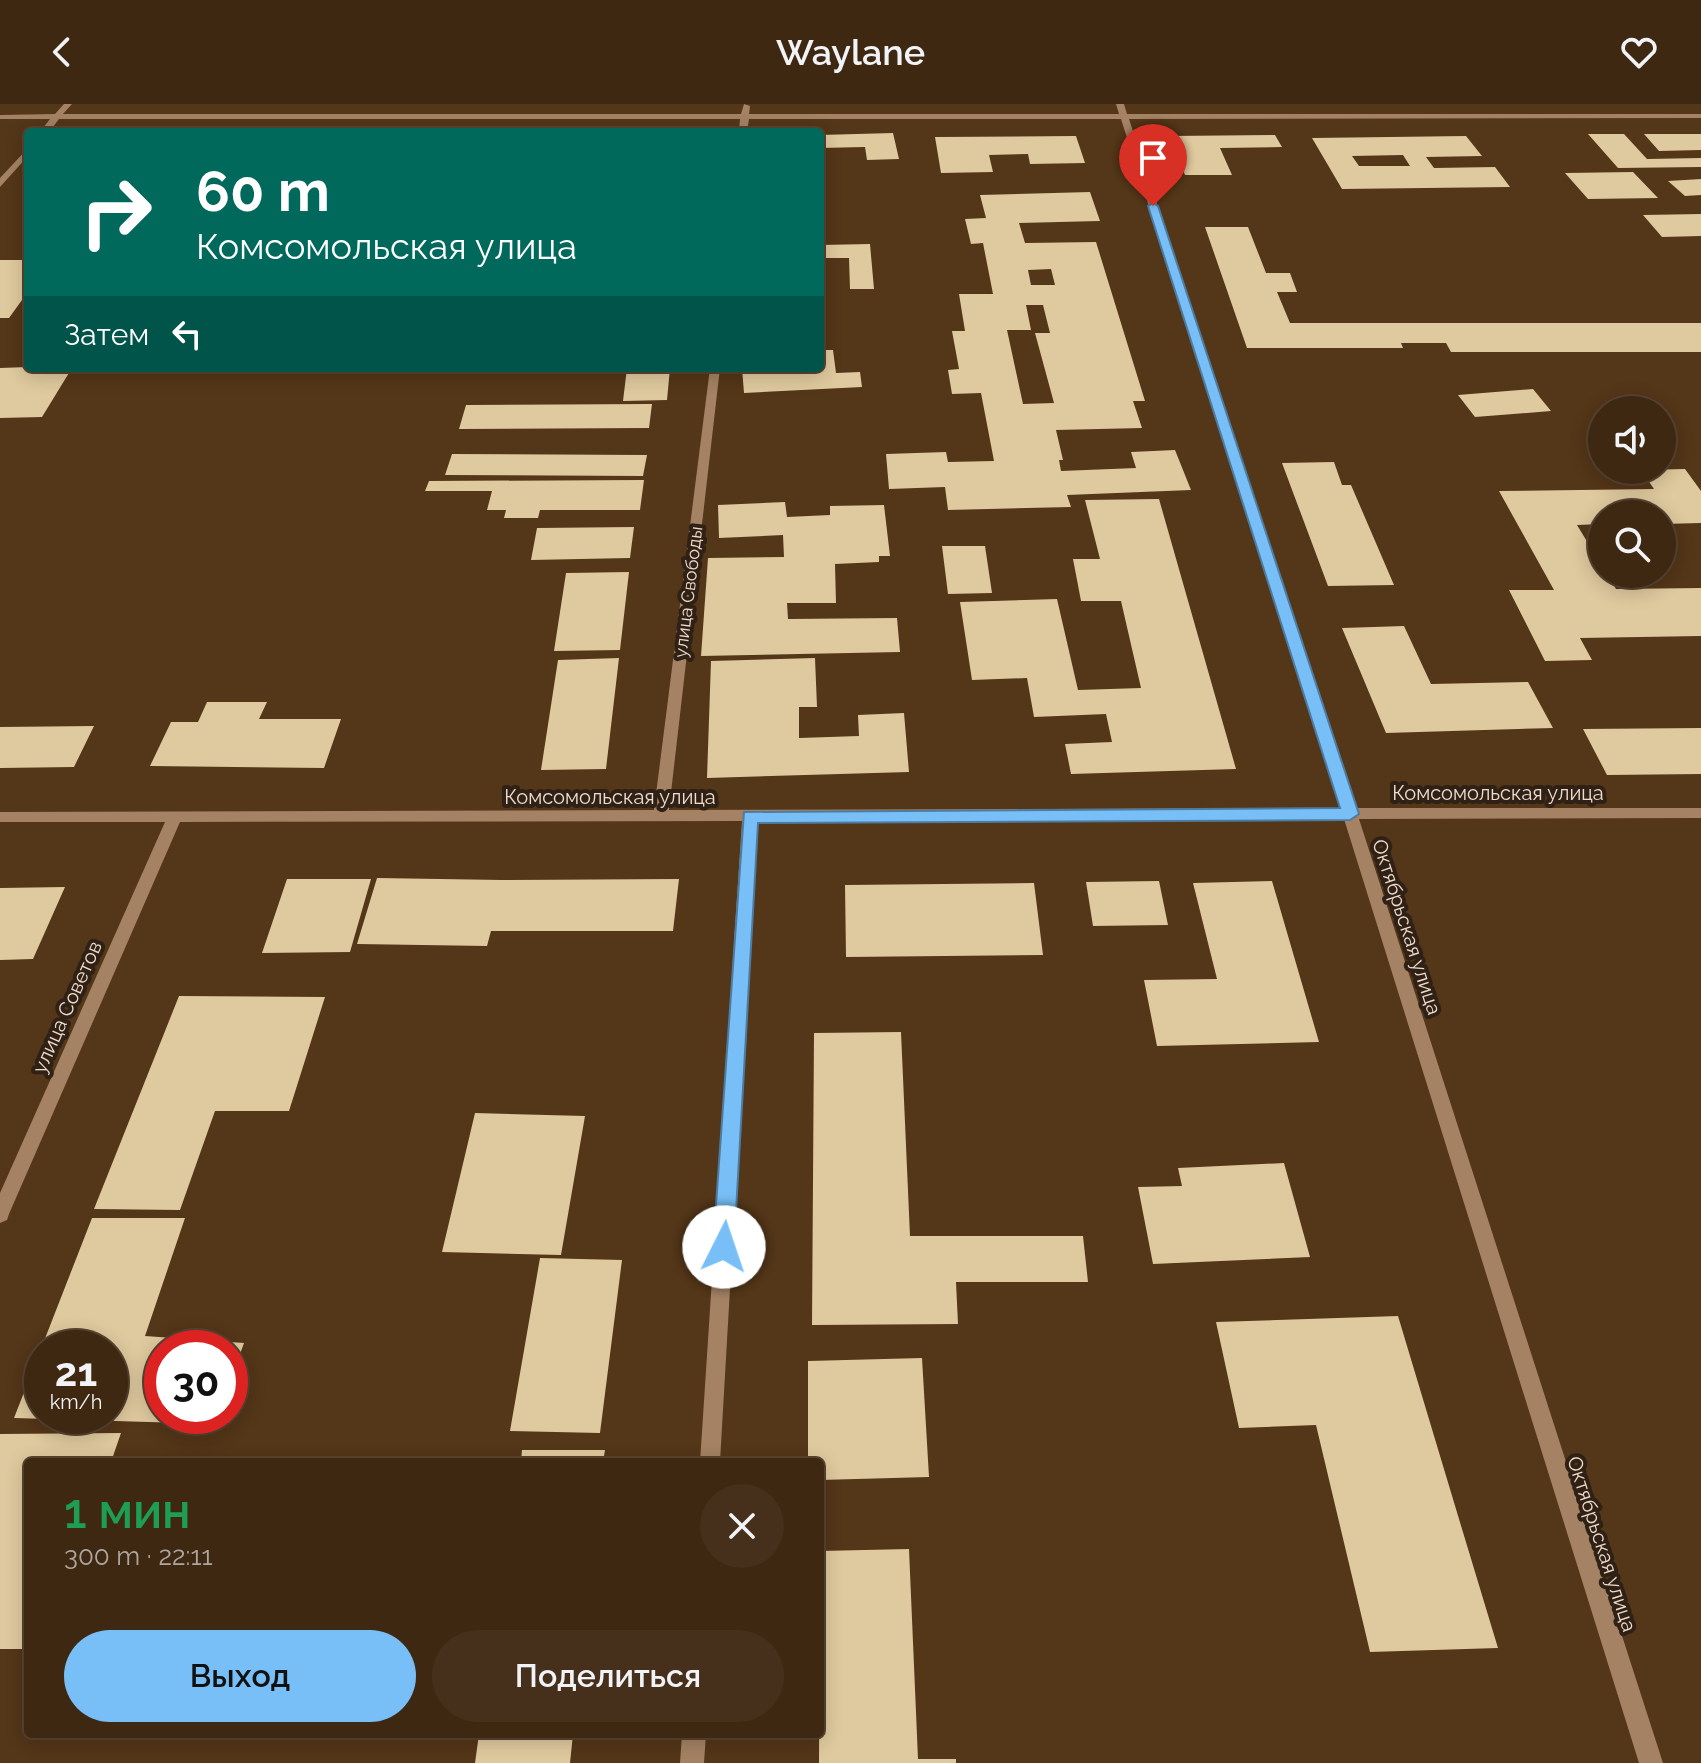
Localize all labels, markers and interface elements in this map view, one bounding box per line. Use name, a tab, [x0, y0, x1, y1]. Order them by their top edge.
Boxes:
icon: back	[40, 30, 84, 74]
icon: heart	[1617, 30, 1661, 74]
text: Waylane	[776, 31, 925, 73]
pin	[1119, 124, 1187, 206]
icon: arrive	[1131, 136, 1175, 180]
text: 60 m	[196, 158, 330, 224]
icon: right	[64, 160, 168, 264]
text: Комсомольская улица	[196, 225, 577, 267]
icon: left	[165, 312, 209, 356]
text: Затем	[64, 317, 149, 352]
map controls	[1588, 396, 1676, 588]
button: sound	[1588, 396, 1676, 484]
button: search	[1588, 500, 1676, 588]
street label: улица Свободы	[670, 525, 706, 659]
street label: Комсомольская улица	[1392, 781, 1604, 805]
street label: Комсомольская улица	[504, 785, 716, 809]
street label: Октябрьская улица	[1367, 836, 1447, 1018]
street label: улица Советов	[27, 937, 107, 1077]
position arrow	[682, 1205, 766, 1289]
speed limit sign: 30	[144, 1330, 248, 1434]
text: 21	[55, 1348, 97, 1395]
text: km/h	[50, 1390, 102, 1414]
street label: Октябрьская улица	[1562, 1453, 1642, 1635]
text: 1 мин	[64, 1483, 191, 1539]
button: close	[700, 1484, 784, 1568]
text: 300 m · 22:11	[64, 1541, 213, 1571]
button: Выход	[64, 1630, 416, 1722]
button: Поделиться	[432, 1630, 784, 1722]

